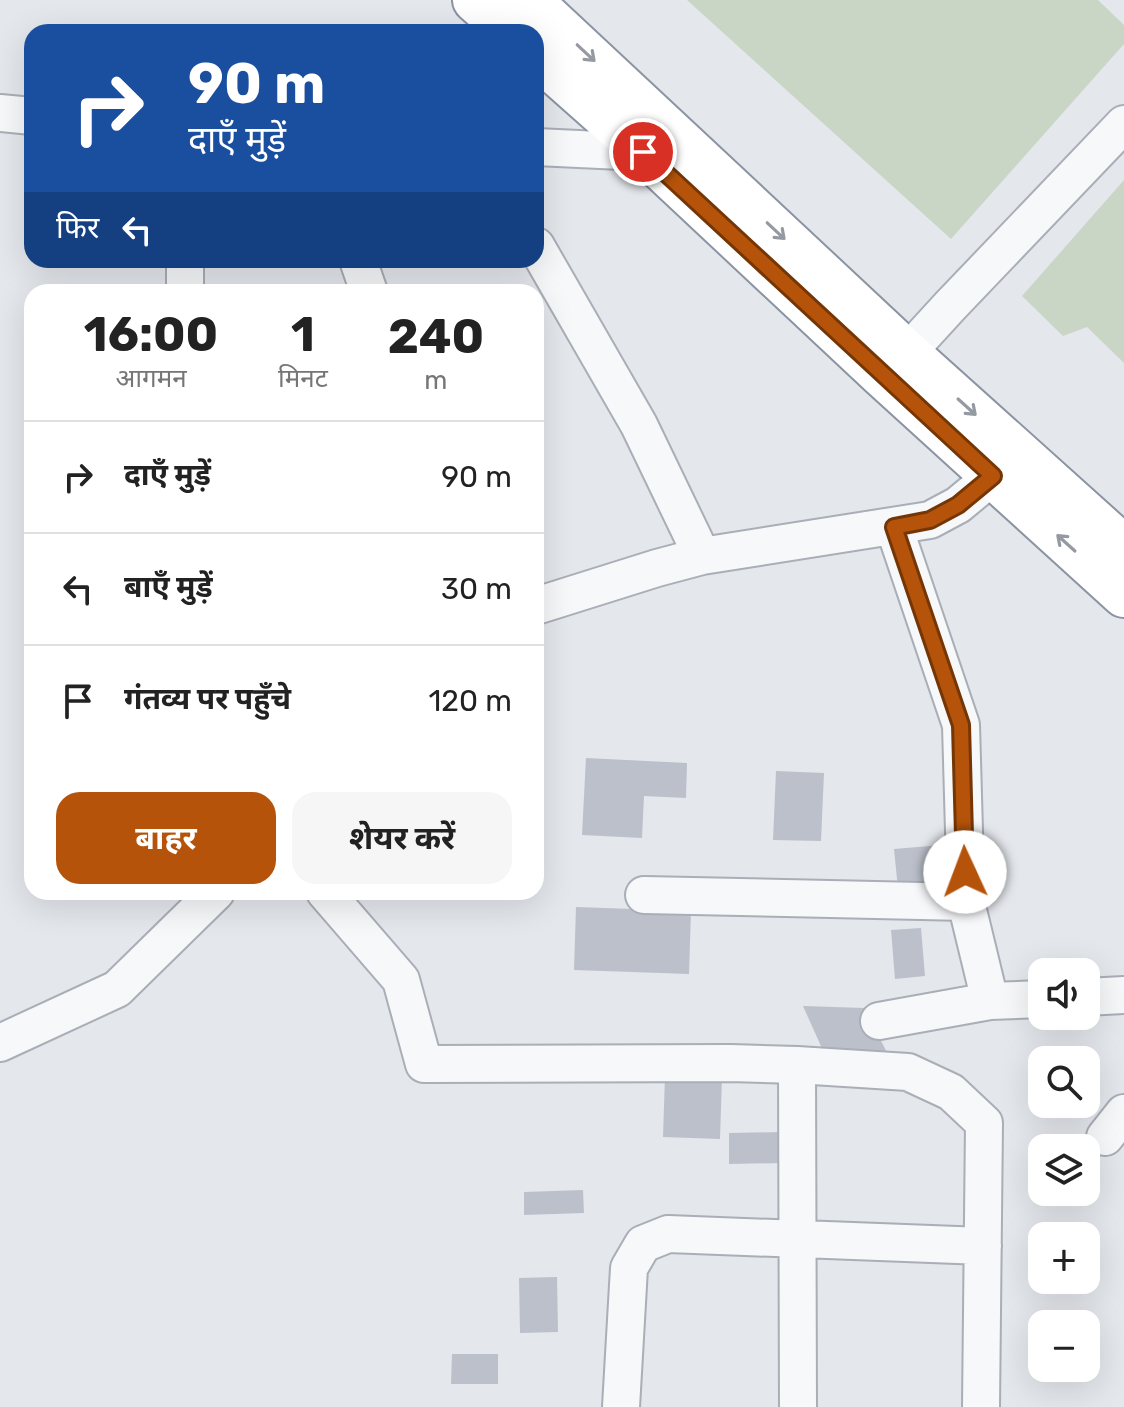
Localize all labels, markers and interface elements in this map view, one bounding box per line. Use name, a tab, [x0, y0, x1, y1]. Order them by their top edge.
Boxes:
one-way arrow	[576, 44, 596, 63]
text: 90 m	[188, 51, 325, 117]
icon: right	[56, 56, 160, 160]
text: दाएँ मुड़ें	[188, 118, 286, 161]
pin	[609, 118, 677, 186]
icon: arrive	[621, 130, 665, 174]
icon: left	[115, 208, 159, 252]
text: फिर	[56, 210, 99, 246]
one-way arrow	[766, 221, 786, 240]
text: 16:00	[84, 306, 218, 363]
text: 1	[291, 306, 315, 363]
text: 240	[388, 308, 484, 365]
text: आगमन	[115, 363, 187, 394]
text: मिनट	[278, 363, 328, 394]
text: m	[424, 365, 447, 396]
one-way arrow	[956, 397, 977, 416]
icon: right	[56, 455, 100, 499]
text: दाएँ मुड़ें	[124, 457, 211, 493]
text: 90 m	[441, 459, 512, 495]
one-way arrow	[1057, 534, 1077, 552]
icon: left	[56, 567, 100, 611]
text: बाएँ मुड़ें	[124, 569, 213, 605]
text: 30 m	[441, 571, 512, 607]
icon: arrive	[56, 679, 100, 723]
text: गंतव्य पर पहुँचे	[124, 681, 291, 717]
text: 120 m	[428, 683, 512, 719]
button: बाहर	[56, 792, 276, 884]
button: शेयर करें	[292, 792, 512, 884]
position arrow	[923, 830, 1007, 914]
map controls	[1028, 958, 1100, 1382]
button: sound	[1028, 958, 1100, 1030]
button: search	[1028, 1046, 1100, 1118]
button: layers	[1028, 1134, 1100, 1206]
button: +	[1028, 1222, 1100, 1294]
button: −	[1028, 1310, 1100, 1382]

